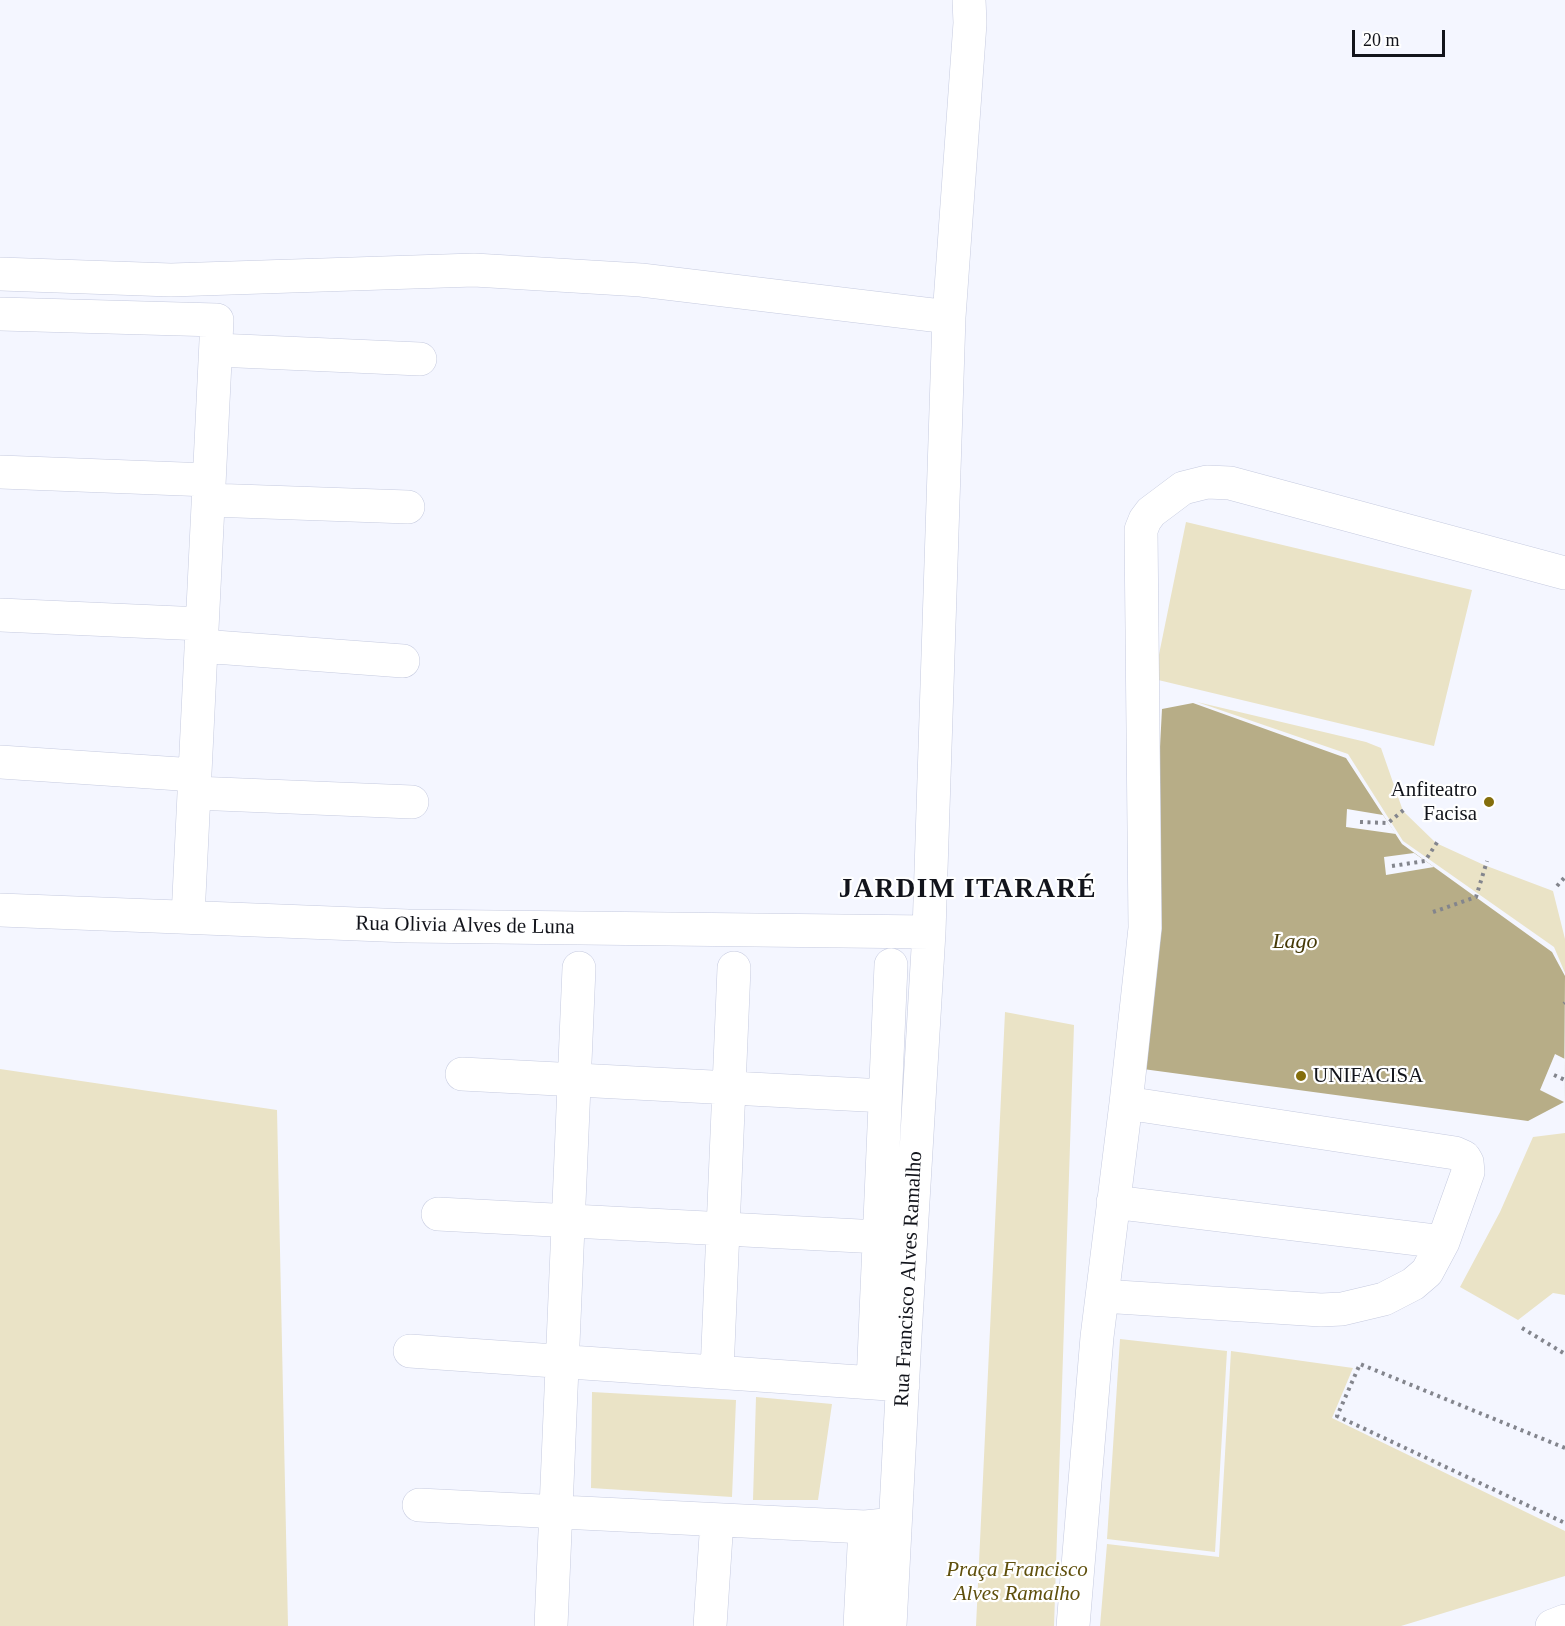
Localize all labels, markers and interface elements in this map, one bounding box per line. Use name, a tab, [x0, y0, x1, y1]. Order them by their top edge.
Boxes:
scale bar	[1355, 18, 1448, 56]
text: 20 m	[1363, 30, 1400, 50]
place label: Anfiteatro Facisa	[1391, 777, 1477, 827]
marker: Anfiteatro Facisa	[1482, 795, 1496, 809]
district label: JARDIM ITARARÉ	[839, 874, 1097, 906]
street label: Rua Olivia Alves de Luna	[355, 911, 575, 941]
water label: Lago	[1272, 929, 1318, 955]
place label: UNIFACISA	[1313, 1063, 1423, 1089]
marker: UNIFACISA	[1294, 1069, 1308, 1083]
street label: Rua Francisco Alves Ramalho	[890, 1151, 928, 1407]
park label: Praça Francisco Alves Ramalho	[946, 1557, 1088, 1607]

